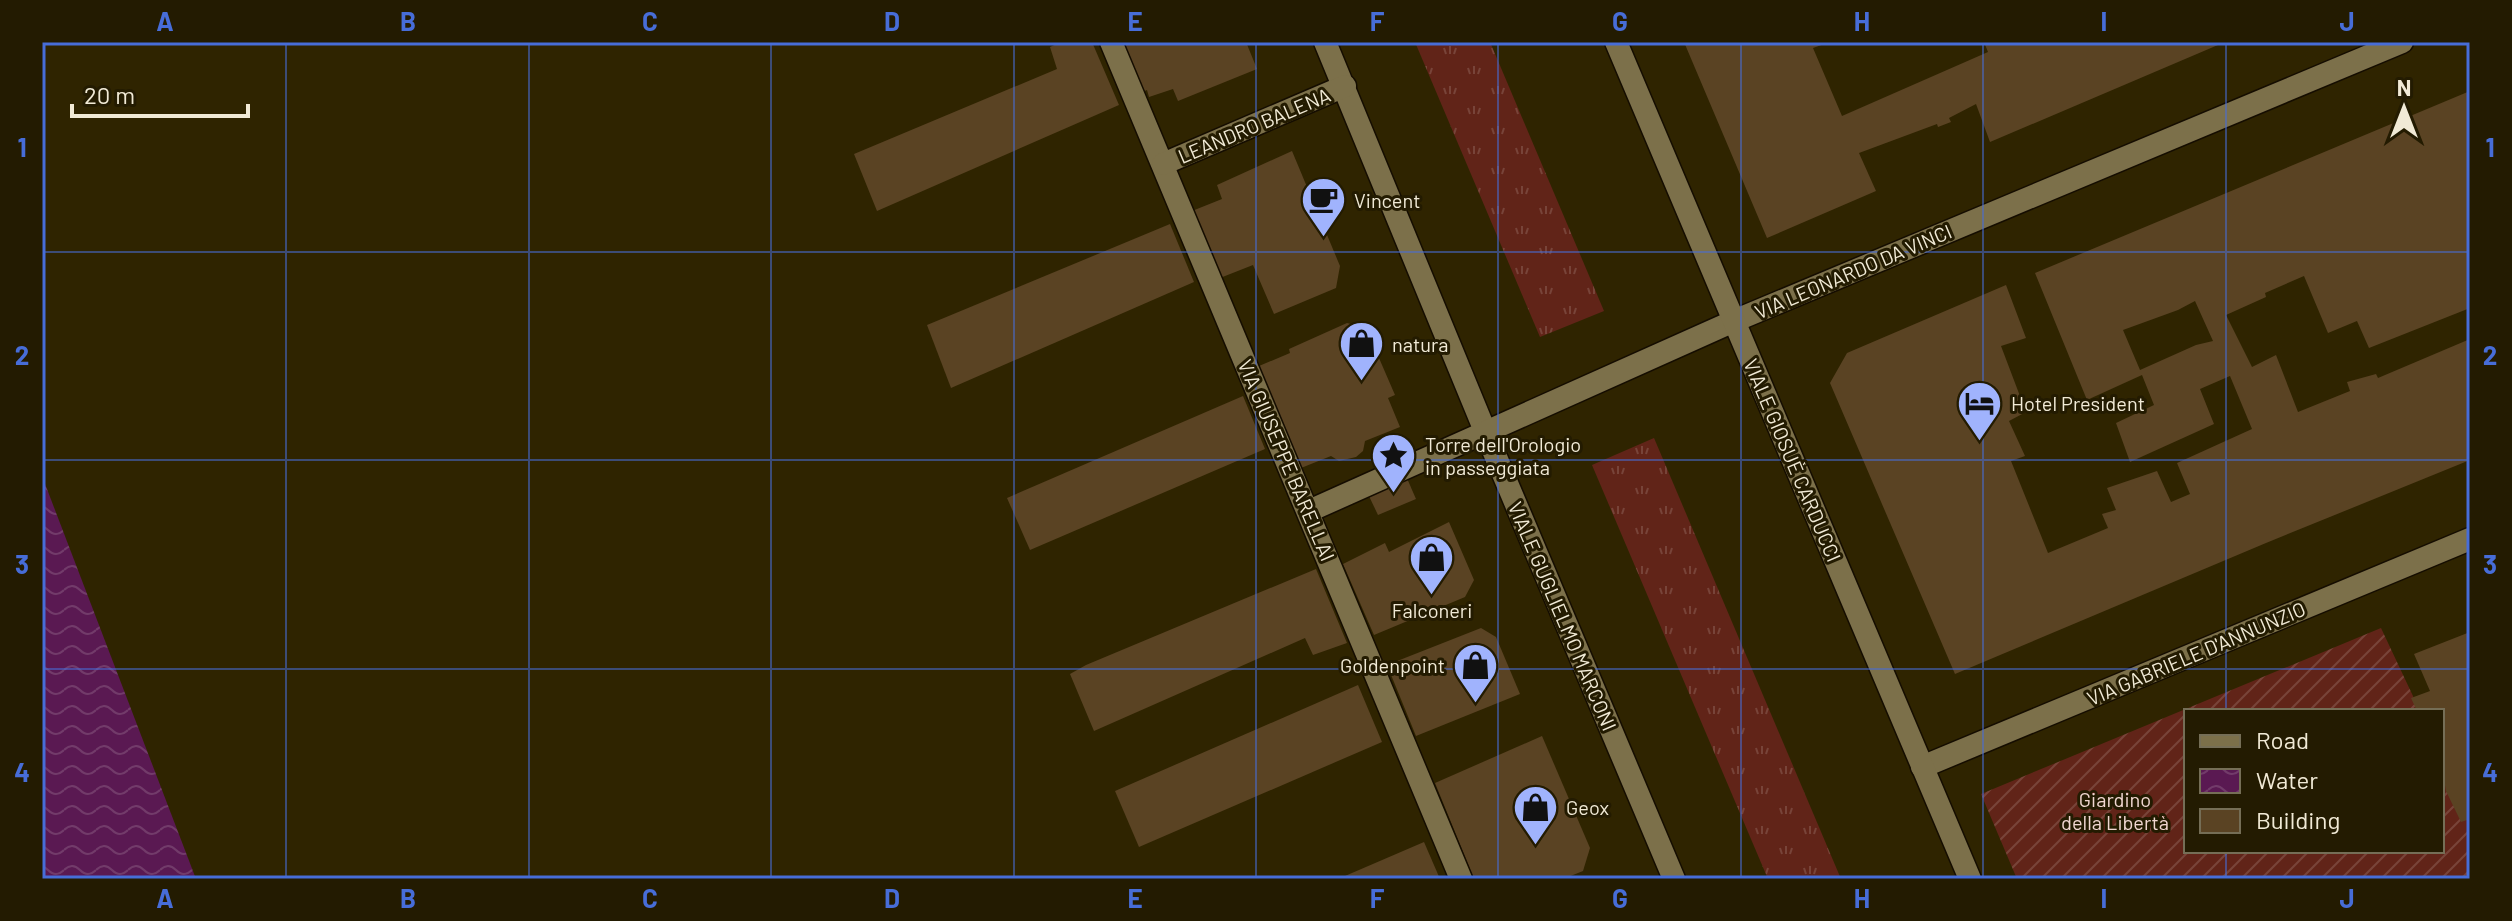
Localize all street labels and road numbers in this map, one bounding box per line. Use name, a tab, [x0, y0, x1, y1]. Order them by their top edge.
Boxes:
street label: LEANDRO BALENA	[1174, 82, 1334, 168]
street label: VIA LEONARDO DA VINCI	[1751, 219, 1955, 323]
street label: VIALE GIOSUÈ CARDUCCI	[1739, 355, 1847, 565]
street label: VIA GIUSEPPE BARELLAI	[1234, 356, 1340, 564]
street label: VIALE GUGLIELMO MARCONI	[1504, 498, 1622, 734]
street label: VIA GABRIELE D'ANNUNZIO	[2083, 596, 2309, 710]

